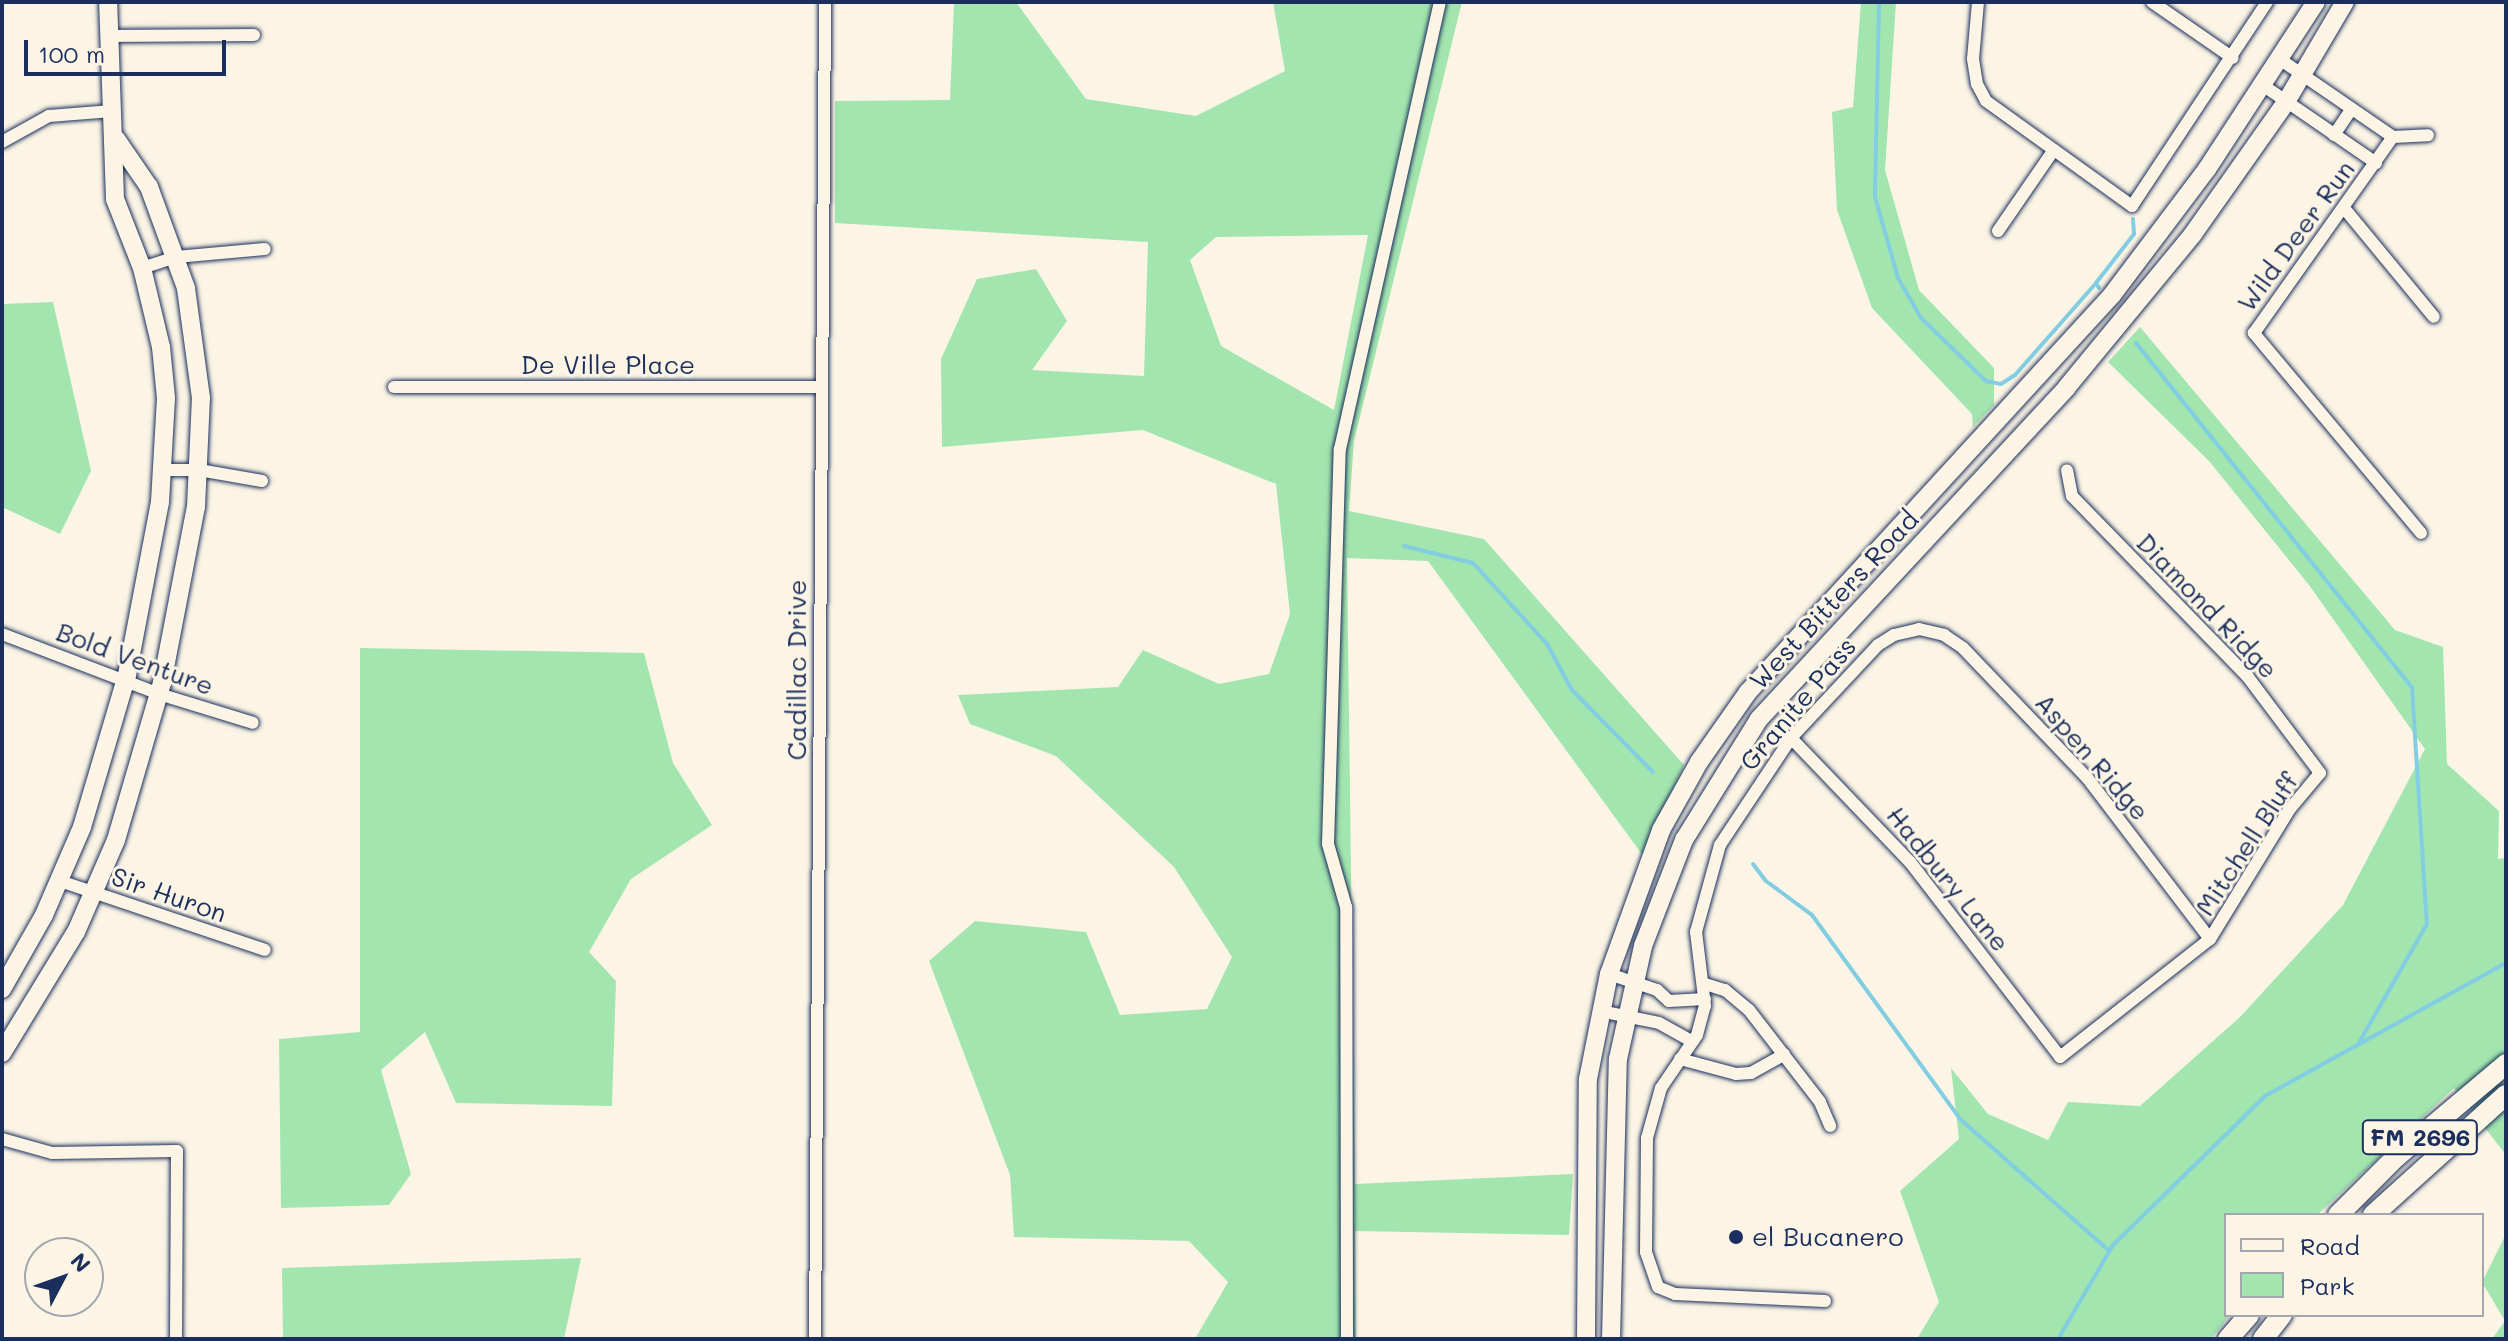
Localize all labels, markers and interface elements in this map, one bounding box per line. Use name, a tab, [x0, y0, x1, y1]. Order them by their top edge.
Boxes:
scale bar	[28, 24, 230, 74]
text: 100 m	[38, 38, 105, 69]
street label: Wild Deer Run	[2231, 154, 2361, 318]
street label: De Ville Place	[521, 349, 695, 381]
street label: West Bitters Road	[1743, 504, 1925, 696]
street label: Diamond Ridge	[2130, 527, 2284, 685]
street label: Cadillac Drive	[781, 580, 813, 760]
street label: Bold Venture	[52, 616, 218, 702]
street label: Granite Pass	[1733, 631, 1863, 777]
street label: Aspen Ridge	[2028, 687, 2156, 827]
street label: Mitchell Bluff	[2189, 766, 2305, 922]
street label: Hadbury Lane	[1880, 800, 2016, 958]
street label: Sir Huron	[107, 861, 231, 929]
road number: FM 2696	[2360, 1117, 2480, 1157]
legend	[2224, 1213, 2484, 1317]
place label: el Bucanero	[1752, 1221, 1904, 1253]
marker: el Bucanero	[1727, 1228, 1745, 1246]
text: Road	[2300, 1230, 2360, 1261]
north arrow	[24, 1237, 104, 1317]
text: N	[65, 1246, 97, 1278]
text: Park	[2300, 1270, 2354, 1301]

